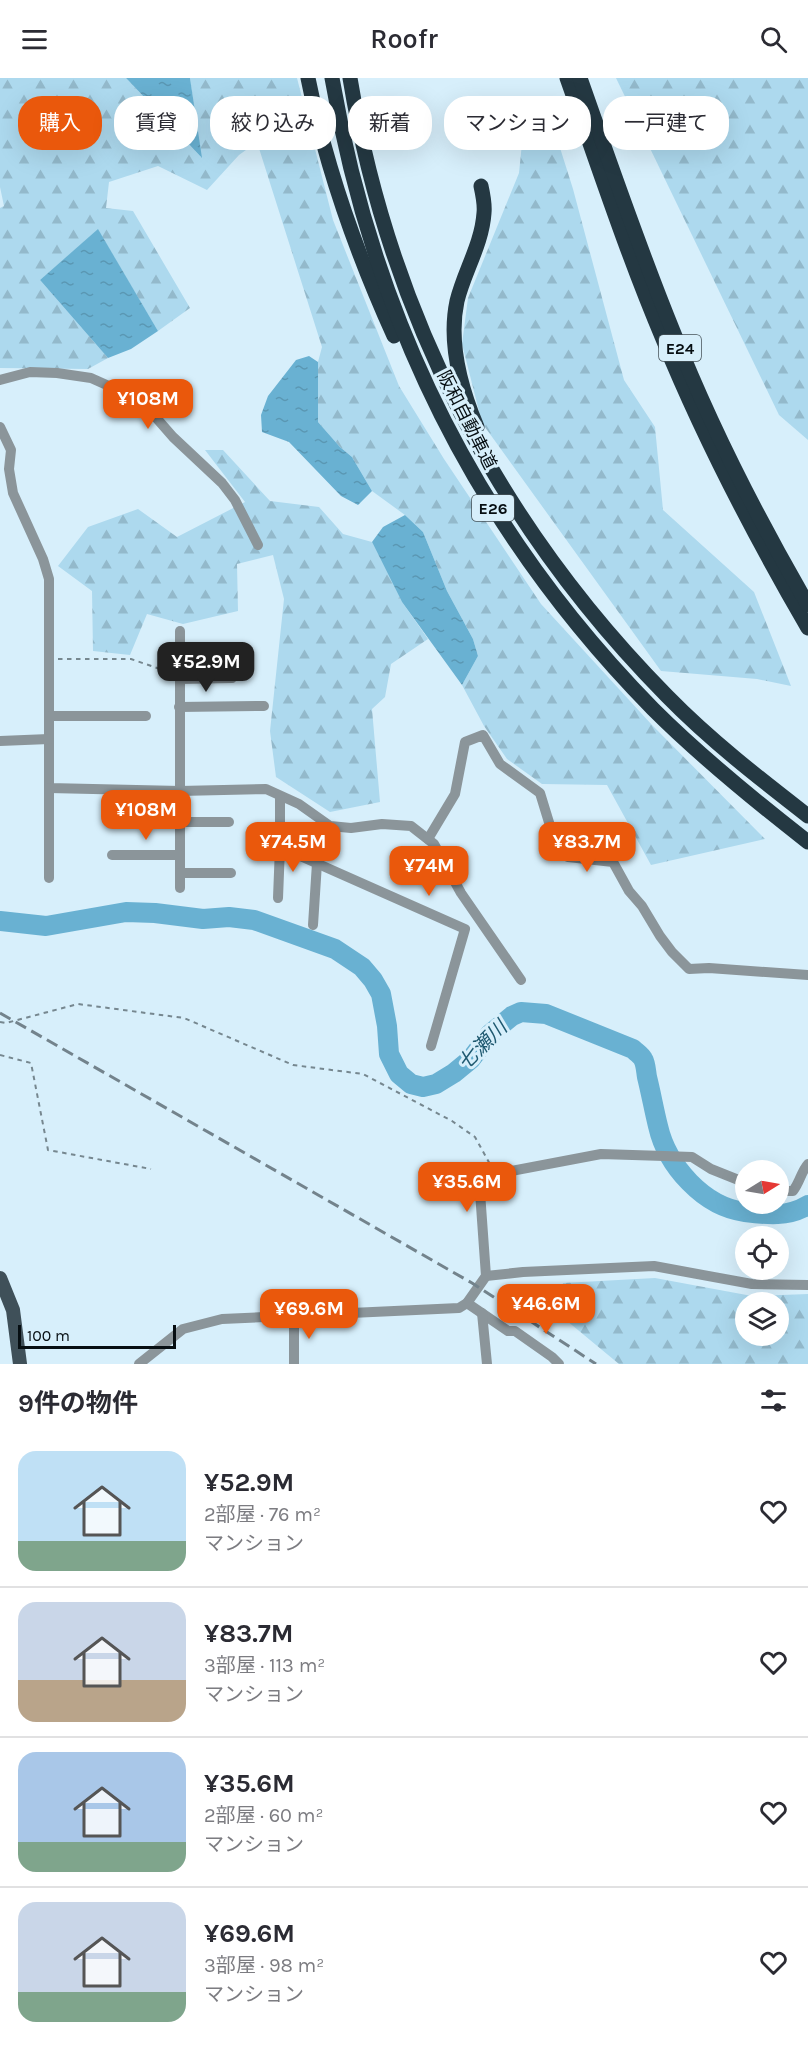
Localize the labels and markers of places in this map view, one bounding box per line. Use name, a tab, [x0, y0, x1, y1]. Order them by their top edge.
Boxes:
pin: ¥108M	[106, 379, 190, 430]
pin: ¥52.9M	[157, 642, 255, 693]
pin: ¥108M	[104, 790, 188, 841]
pin: ¥74.5M	[244, 822, 342, 873]
pin: ¥83.7M	[538, 822, 636, 873]
pin: ¥74M	[393, 846, 465, 897]
pin: ¥35.6M	[418, 1162, 516, 1213]
pin: ¥46.6M	[497, 1284, 595, 1335]
pin: ¥69.6M	[260, 1289, 358, 1340]

